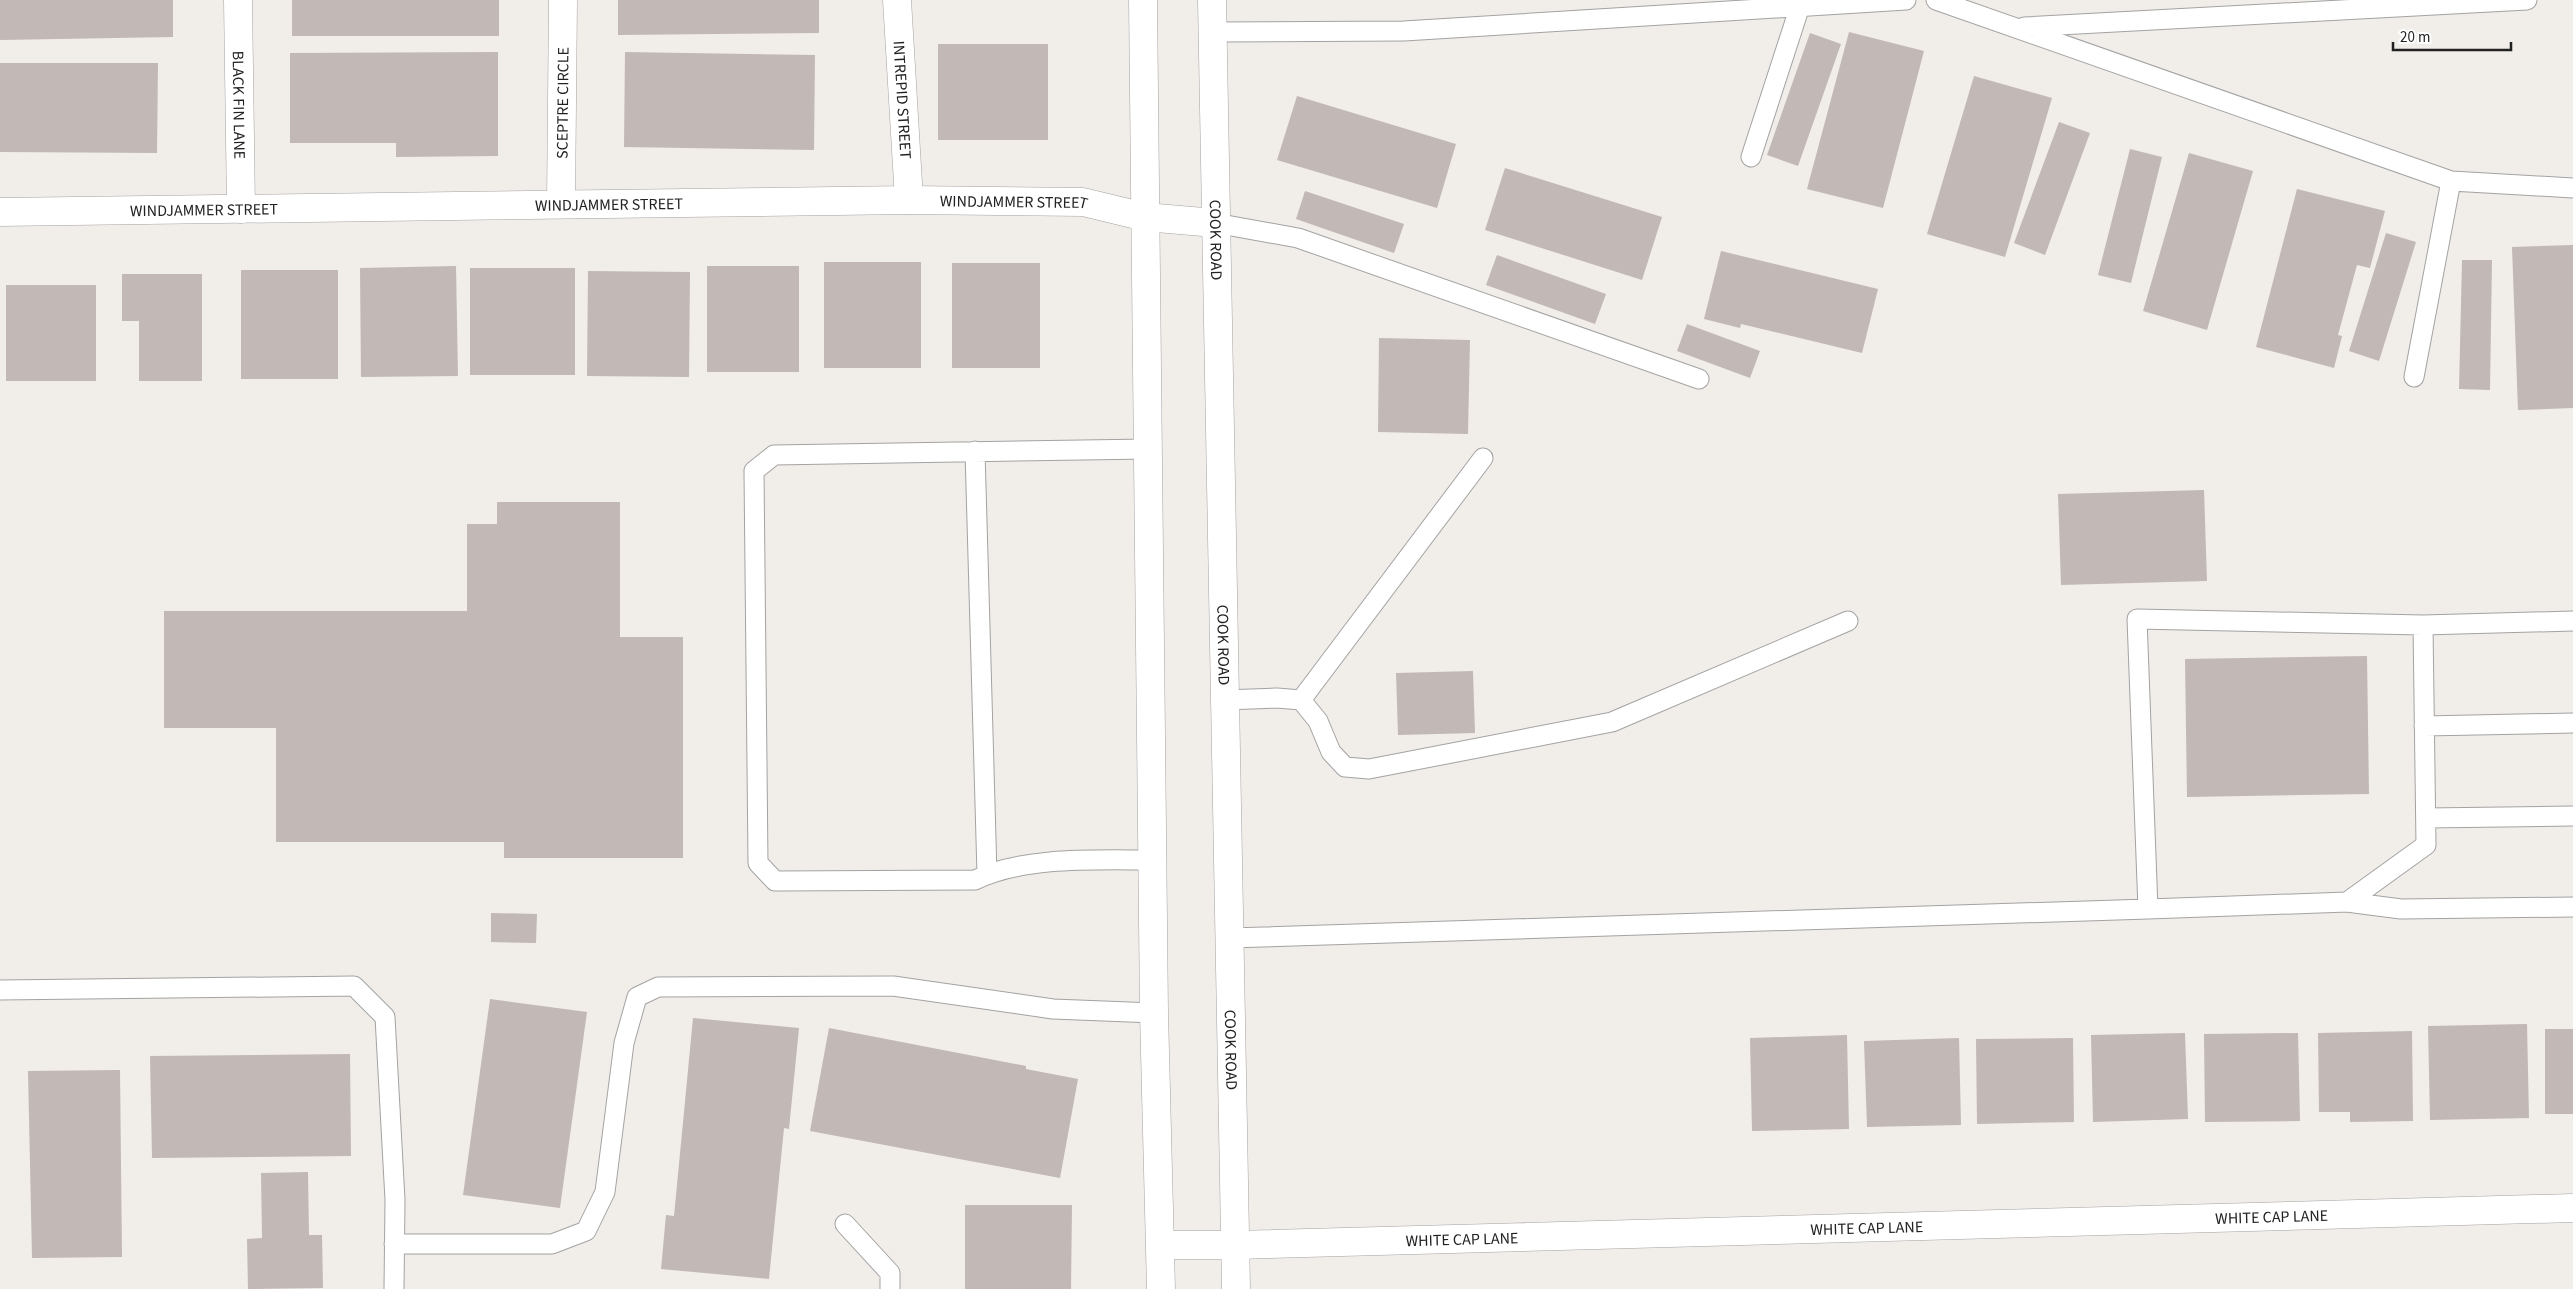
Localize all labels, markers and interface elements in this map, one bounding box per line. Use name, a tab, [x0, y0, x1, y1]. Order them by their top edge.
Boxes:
scale bar	[2393, 20, 2510, 52]
text: 20 m	[2400, 27, 2430, 48]
street label: INTREPID STREET	[887, 40, 917, 160]
street label: SCEPTRE CIRCLE	[551, 47, 575, 159]
street label: BLACK FIN LANE	[227, 51, 250, 159]
street label: WINDJAMMER STREET	[940, 190, 1091, 215]
street label: WINDJAMMER STREET	[535, 193, 684, 217]
street label: WINDJAMMER STREET	[130, 198, 279, 222]
street label: COOK ROAD	[1204, 200, 1227, 281]
street label: COOK ROAD	[1211, 604, 1235, 686]
street label: COOK ROAD	[1219, 1009, 1242, 1090]
street label: WHITE CAP LANE	[2215, 1205, 2328, 1230]
street label: WHITE CAP LANE	[1810, 1216, 1924, 1241]
street label: WHITE CAP LANE	[1405, 1227, 1519, 1252]

